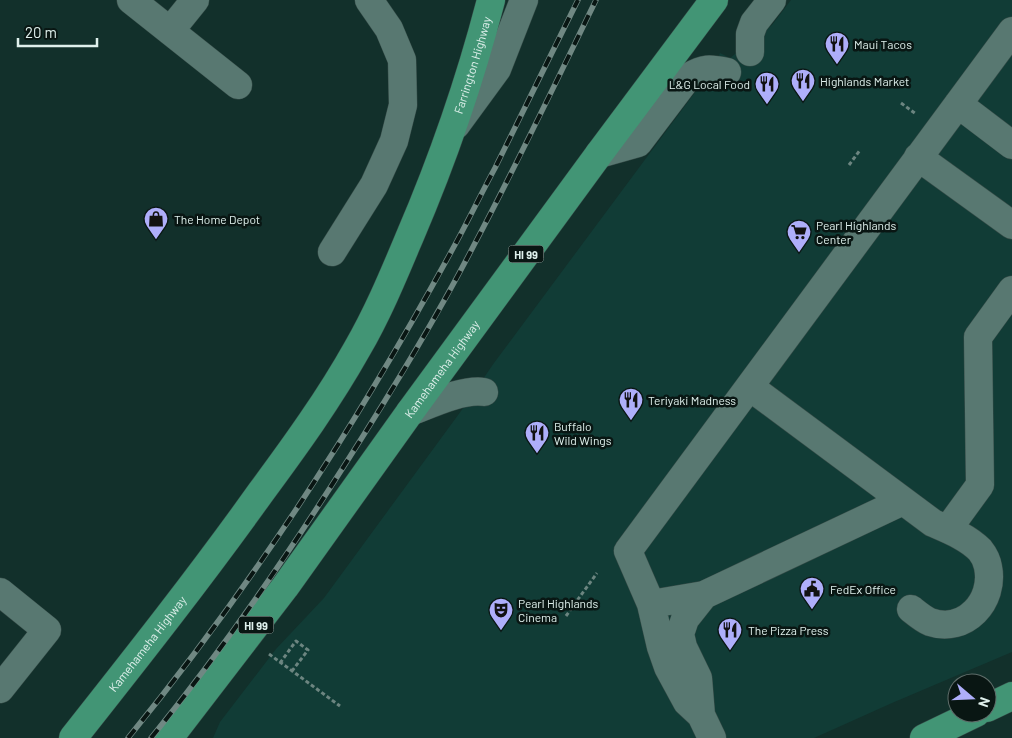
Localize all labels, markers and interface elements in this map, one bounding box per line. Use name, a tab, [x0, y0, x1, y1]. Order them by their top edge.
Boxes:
street label: Farrington Highway	[451, 14, 493, 115]
scale bar	[18, 15, 96, 47]
text: 20 m	[25, 23, 57, 41]
restaurant icon: Maui Tacos	[824, 31, 850, 65]
place label: Maui Tacos	[854, 37, 912, 51]
restaurant icon: Highlands Market	[790, 68, 816, 102]
restaurant icon: L&G Local Food	[754, 71, 780, 105]
place label: Highlands Market	[820, 74, 909, 88]
place label: L&G Local Food	[669, 77, 750, 91]
shop icon: The Home Depot	[143, 206, 169, 240]
place label: The Home Depot	[174, 212, 260, 226]
place label: Pearl Highlands Center	[816, 218, 897, 246]
supermarket icon: Pearl Highlands Center	[786, 219, 812, 253]
road number: HI 99	[508, 245, 544, 262]
street label: Kamehameha Highway	[401, 317, 482, 420]
restaurant icon: Teriyaki Madness	[618, 387, 644, 421]
place label: Teriyaki Madness	[648, 393, 736, 407]
place label: Buffalo Wild Wings	[554, 419, 612, 447]
restaurant icon: Buffalo Wild Wings	[524, 420, 550, 454]
public building icon: FedEx Office	[799, 576, 825, 610]
place label: FedEx Office	[830, 582, 896, 596]
street label: Kamehameha Highway	[105, 593, 189, 694]
place label: Pearl Highlands Cinema	[518, 596, 599, 624]
theatre icon: Pearl Highlands Cinema	[488, 597, 514, 631]
road number: HI 99	[238, 616, 274, 634]
restaurant icon: The Pizza Press	[717, 617, 743, 651]
place label: The Pizza Press	[748, 623, 829, 637]
north arrow	[947, 673, 997, 723]
text: N	[975, 695, 994, 710]

